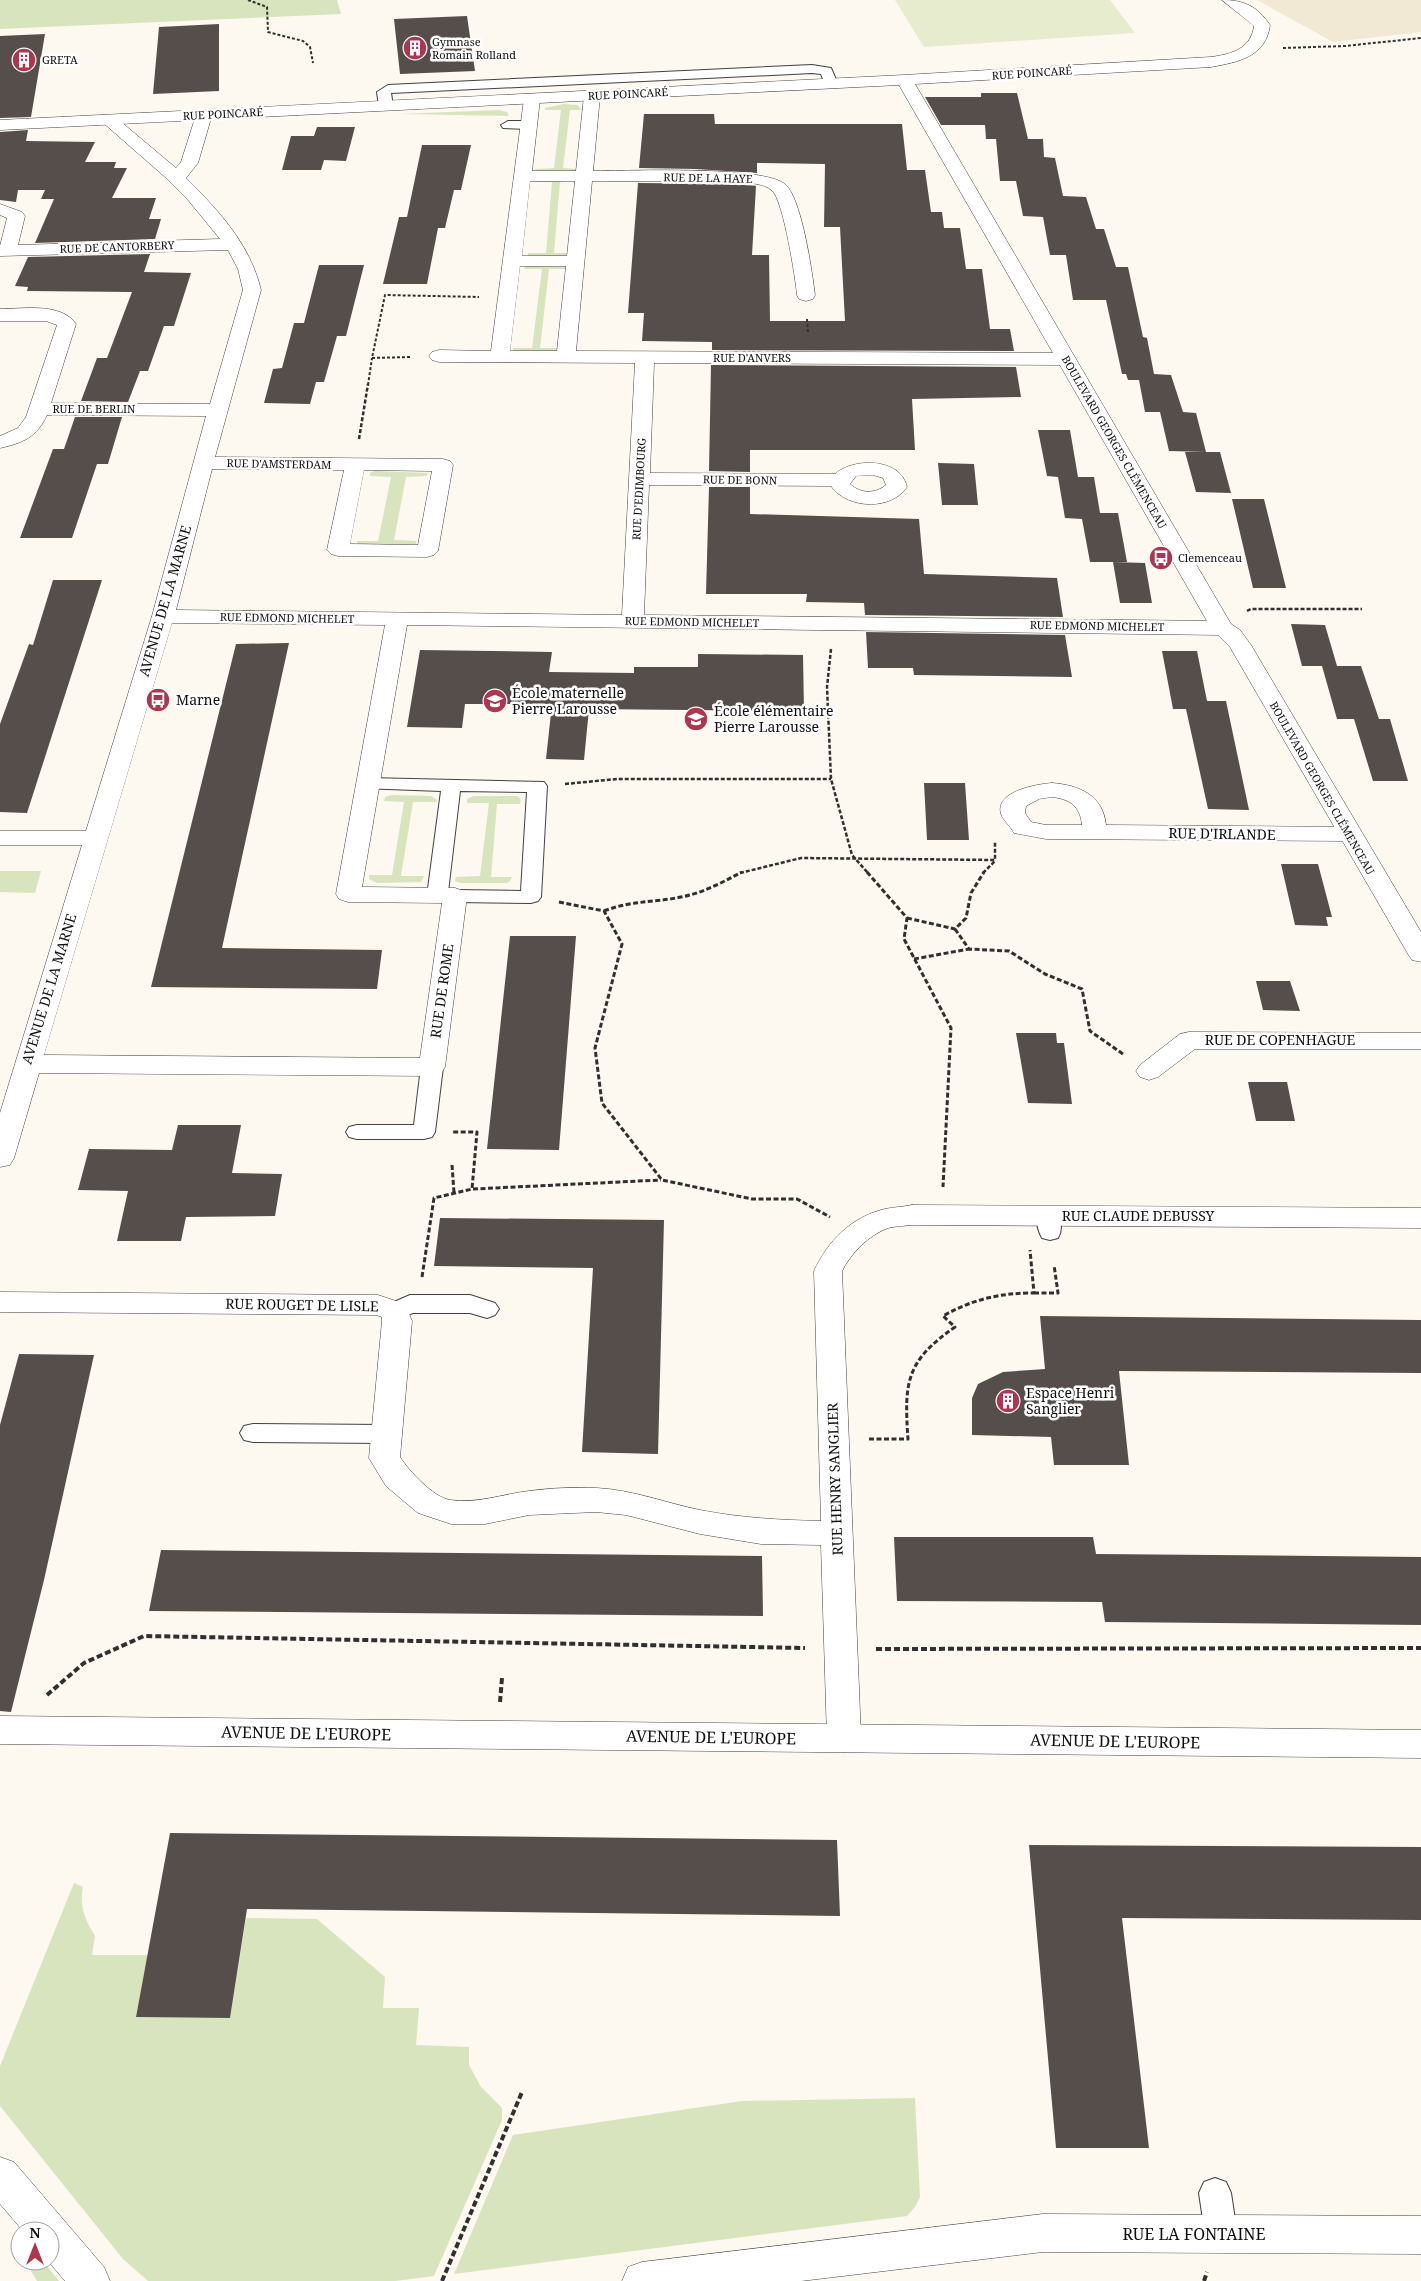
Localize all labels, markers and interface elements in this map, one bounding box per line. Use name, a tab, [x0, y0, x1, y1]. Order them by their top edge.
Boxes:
place label: Gymnase Romain Rolland	[432, 34, 516, 62]
building icon: Gymnase Romain Rolland	[402, 35, 428, 61]
building icon: GRETA	[11, 47, 37, 73]
place label: GRETA	[42, 52, 78, 67]
street label: RUE POINCARÉ	[991, 62, 1073, 83]
street label: RUE POINCARÉ	[587, 84, 669, 103]
street label: RUE POINCARÉ	[182, 104, 264, 123]
street label: RUE DE LA HAYE	[663, 169, 753, 186]
street label: RUE DE CANTORBERY	[59, 237, 175, 256]
street label: RUE D'ANVERS	[713, 350, 791, 365]
street label: BOULEVARD GEORGES CLÉMENCEAU	[1059, 352, 1170, 531]
street label: RUE DE BERLIN	[53, 401, 136, 416]
street label: RUE D'EDIMBOURG	[628, 437, 649, 541]
street label: RUE D'AMSTERDAM	[227, 455, 332, 472]
street label: RUE DE BONN	[703, 471, 778, 488]
street label: AVENUE DE LA MARNE	[134, 523, 195, 679]
bus stop icon: Clemenceau	[1148, 545, 1174, 571]
place label: Clemenceau	[1178, 550, 1242, 565]
street label: RUE EDMOND MICHELET	[220, 609, 355, 626]
street label: RUE EDMOND MICHELET	[625, 613, 760, 630]
street label: RUE EDMOND MICHELET	[1030, 617, 1165, 634]
place label: École maternelle Pierre Larousse	[512, 683, 624, 718]
bus stop icon: Marne	[145, 687, 171, 713]
school or university icon: École maternelle Pierre Larousse	[482, 688, 508, 714]
place label: Marne	[176, 690, 220, 709]
street label: BOULEVARD GEORGES CLÉMENCEAU	[1267, 698, 1378, 877]
place label: École élémentaire Pierre Larousse	[714, 701, 834, 736]
school or university icon: École élémentaire Pierre Larousse	[683, 706, 709, 732]
street label: RUE D'IRLANDE	[1168, 823, 1276, 844]
street label: AVENUE DE LA MARNE	[17, 911, 81, 1066]
street label: RUE DE ROME	[425, 942, 458, 1039]
street label: RUE DE COPENHAGUE	[1205, 1030, 1355, 1049]
street label: RUE CLAUDE DEBUSSY	[1062, 1206, 1215, 1225]
street label: RUE ROUGET DE LISLE	[225, 1294, 379, 1315]
place label: Espace Henri Sanglier	[1026, 1383, 1115, 1418]
building icon: Espace Henri Sanglier	[995, 1388, 1021, 1414]
street label: RUE HENRY SANGLIER	[822, 1402, 847, 1556]
street label: AVENUE DE L'EUROPE	[221, 1721, 391, 1745]
street label: AVENUE DE L'EUROPE	[626, 1725, 796, 1749]
street label: AVENUE DE L'EUROPE	[1030, 1729, 1200, 1753]
north arrow	[10, 2221, 60, 2271]
text: N	[29, 2223, 41, 2242]
street label: RUE LA FONTAINE	[1122, 2223, 1266, 2245]

